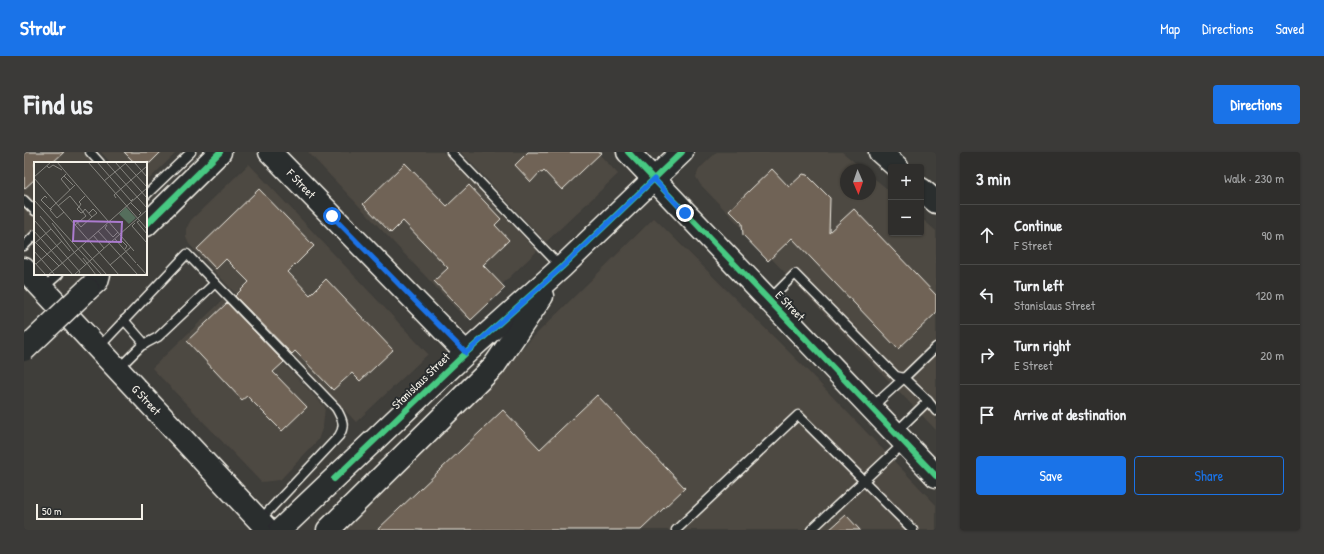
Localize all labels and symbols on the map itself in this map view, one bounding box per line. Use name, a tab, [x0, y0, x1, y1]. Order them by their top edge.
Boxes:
inset map	[34, 162, 147, 275]
street label: F Street	[282, 164, 320, 203]
north arrow	[840, 164, 876, 200]
route end	[676, 204, 694, 222]
route start	[323, 207, 341, 225]
street label: E Street	[772, 287, 810, 325]
street label: Stanislaus Street	[388, 348, 454, 413]
street label: G Street	[128, 381, 166, 419]
scale bar	[36, 502, 143, 521]

